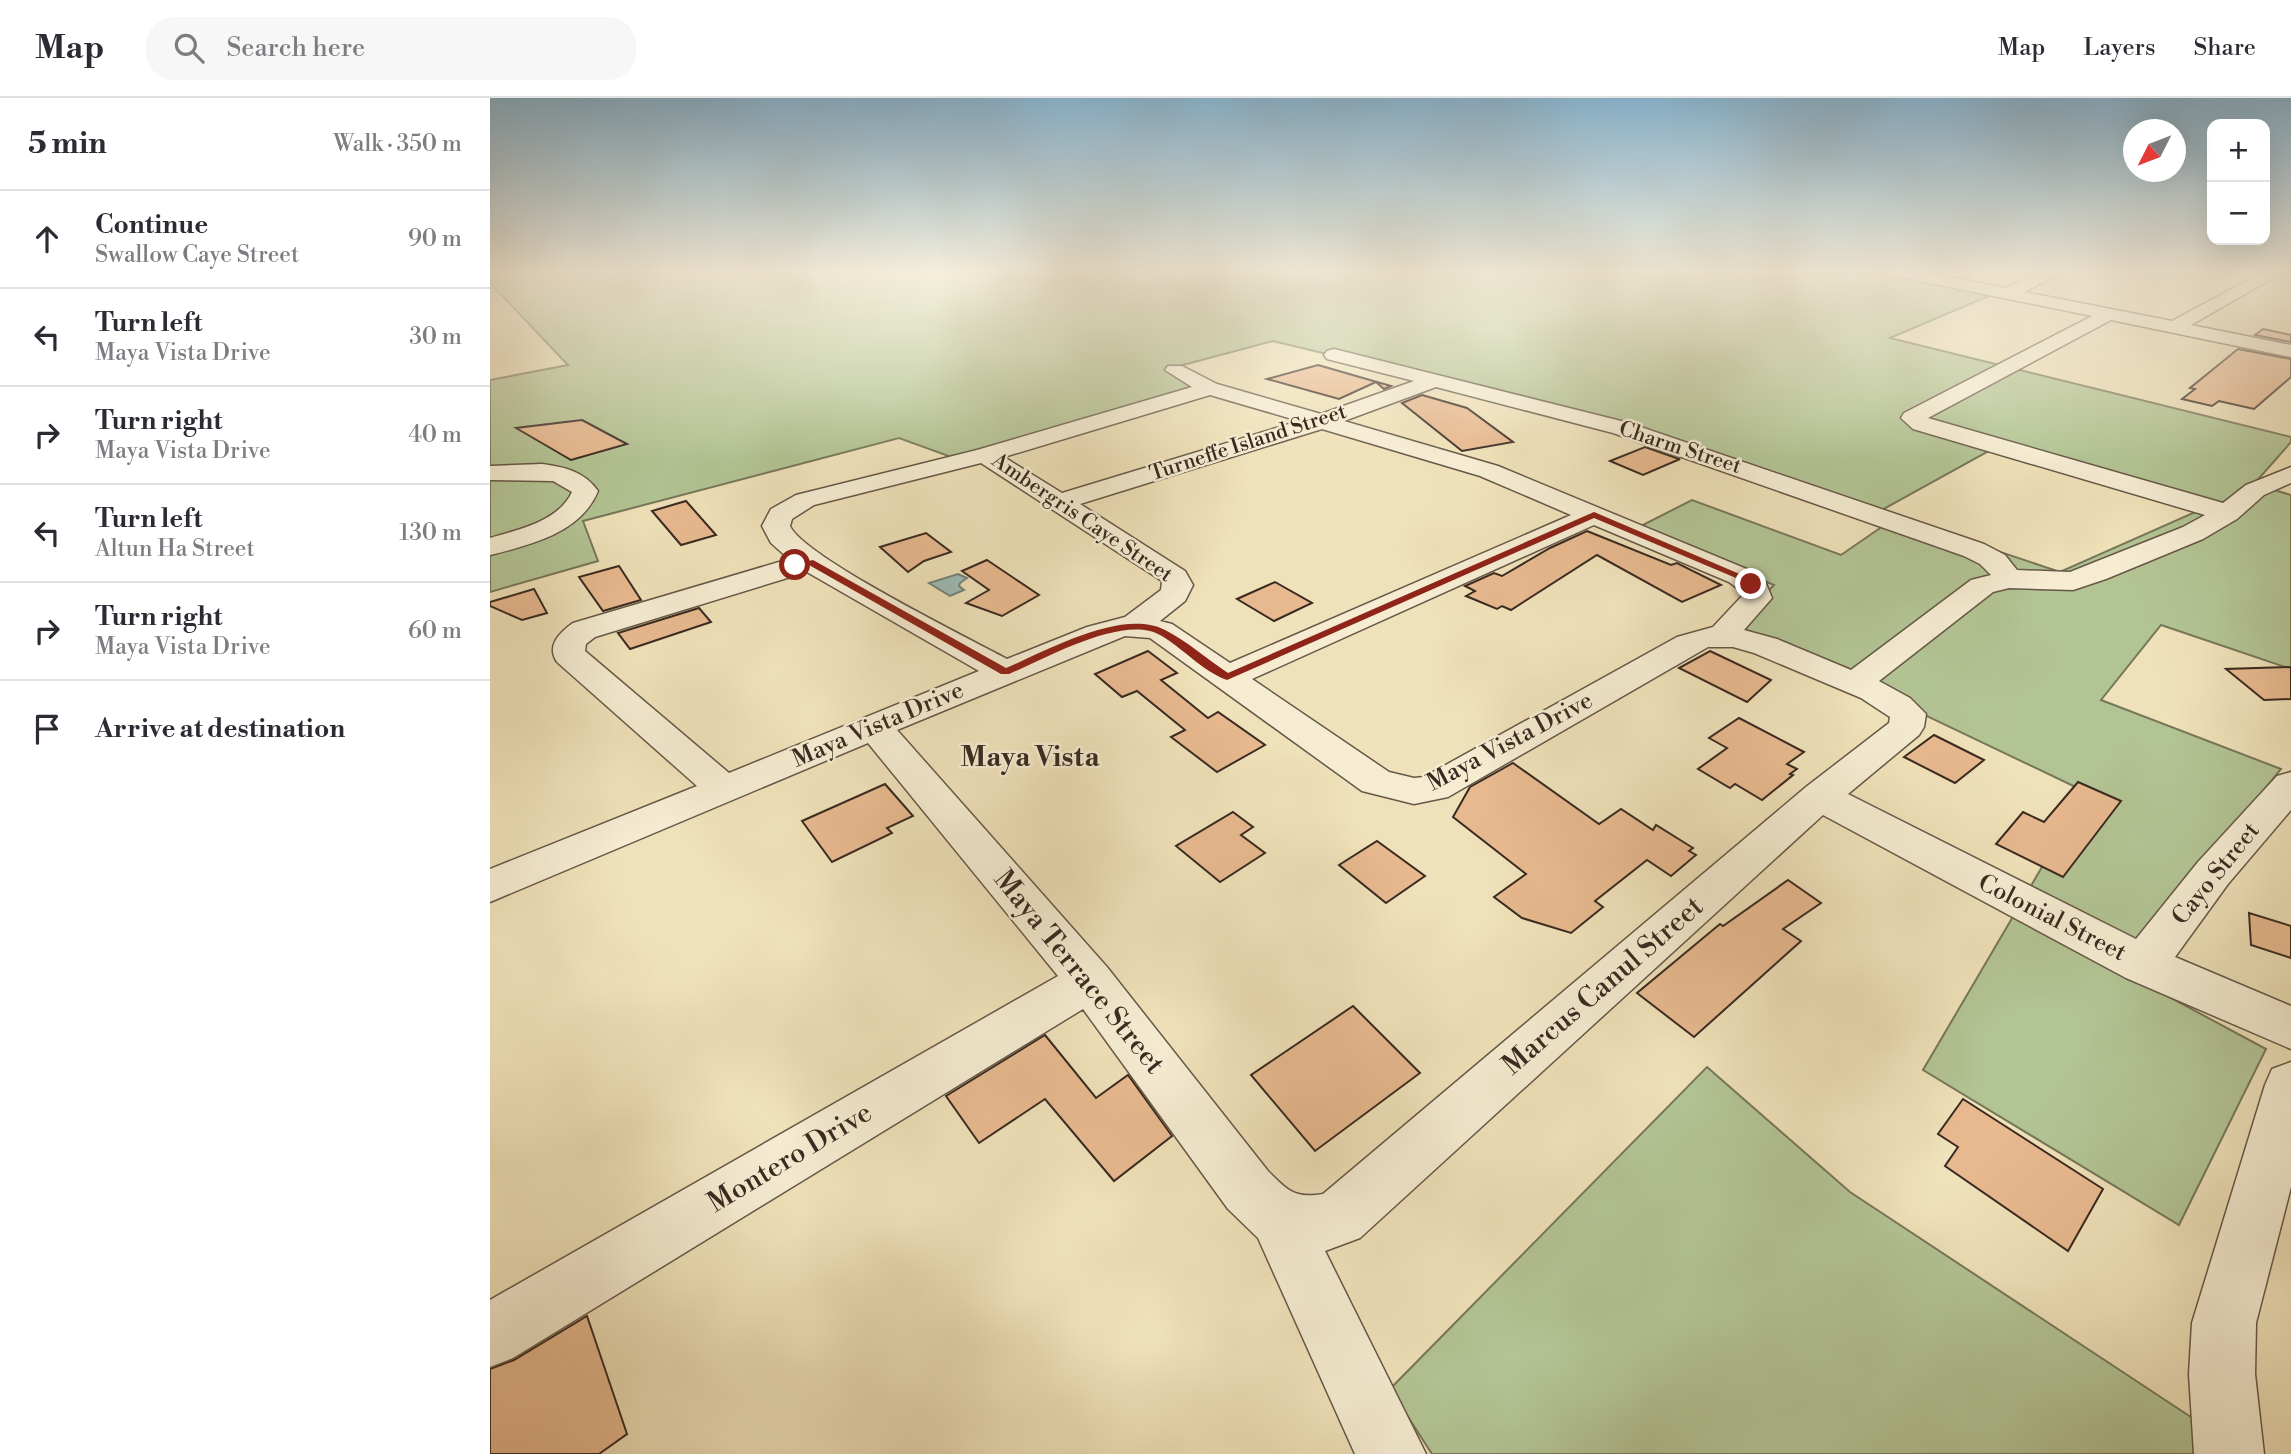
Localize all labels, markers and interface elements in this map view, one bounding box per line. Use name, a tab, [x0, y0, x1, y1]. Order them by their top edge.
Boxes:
search box	[146, 17, 636, 80]
text: Map	[35, 28, 104, 69]
icon: search	[170, 29, 208, 67]
text: Search here	[226, 32, 365, 64]
text: Map	[1998, 33, 2045, 63]
text: Layers	[2083, 33, 2155, 63]
text: Share	[2193, 33, 2256, 63]
north arrow	[2123, 119, 2186, 182]
map controls	[2207, 119, 2270, 245]
button: +	[2207, 119, 2270, 182]
text: 5 min	[28, 125, 107, 163]
text: Walk · 350 m	[333, 130, 462, 158]
button: −	[2207, 182, 2270, 245]
text: Continue	[95, 209, 208, 241]
icon: ahead	[28, 220, 66, 258]
text: 90 m	[408, 225, 462, 253]
text: Swallow Caye Street	[95, 241, 299, 269]
text: Turn left	[95, 307, 203, 339]
icon: left	[28, 318, 66, 356]
text: 30 m	[409, 323, 462, 351]
text: Maya Vista Drive	[95, 339, 271, 367]
street label: Turneffe Island Street	[1146, 399, 1350, 487]
text: Turn right	[95, 405, 223, 437]
icon: right	[28, 416, 66, 454]
street label: Charm Street	[1616, 416, 1745, 480]
text: 40 m	[408, 421, 462, 449]
text: Maya Vista Drive	[95, 437, 271, 465]
street label: Ambergris Caye Street	[986, 447, 1178, 588]
text: Turn left	[95, 503, 203, 535]
icon: left	[28, 514, 66, 552]
text: 130 m	[399, 519, 462, 547]
text: Altun Ha Street	[95, 535, 255, 563]
route start	[779, 549, 810, 580]
route end	[1735, 568, 1766, 599]
text: Turn right	[95, 601, 223, 633]
icon: right	[28, 612, 66, 650]
text: 60 m	[408, 617, 462, 645]
text: Maya Vista Drive	[95, 633, 271, 661]
street label: Maya Vista Drive	[788, 675, 968, 775]
street label: Maya Vista Drive	[1422, 686, 1598, 798]
icon: arrive	[28, 710, 66, 748]
text: Arrive at destination	[95, 713, 345, 745]
district label: Maya Vista	[960, 740, 1101, 775]
street label: Cayo Street	[2166, 816, 2267, 931]
street label: Maya Terrace Street	[986, 863, 1172, 1081]
street label: Colonial Street	[1973, 868, 2132, 968]
street label: Marcus Canul Street	[1495, 889, 1711, 1083]
street label: Montero Drive	[701, 1095, 879, 1221]

